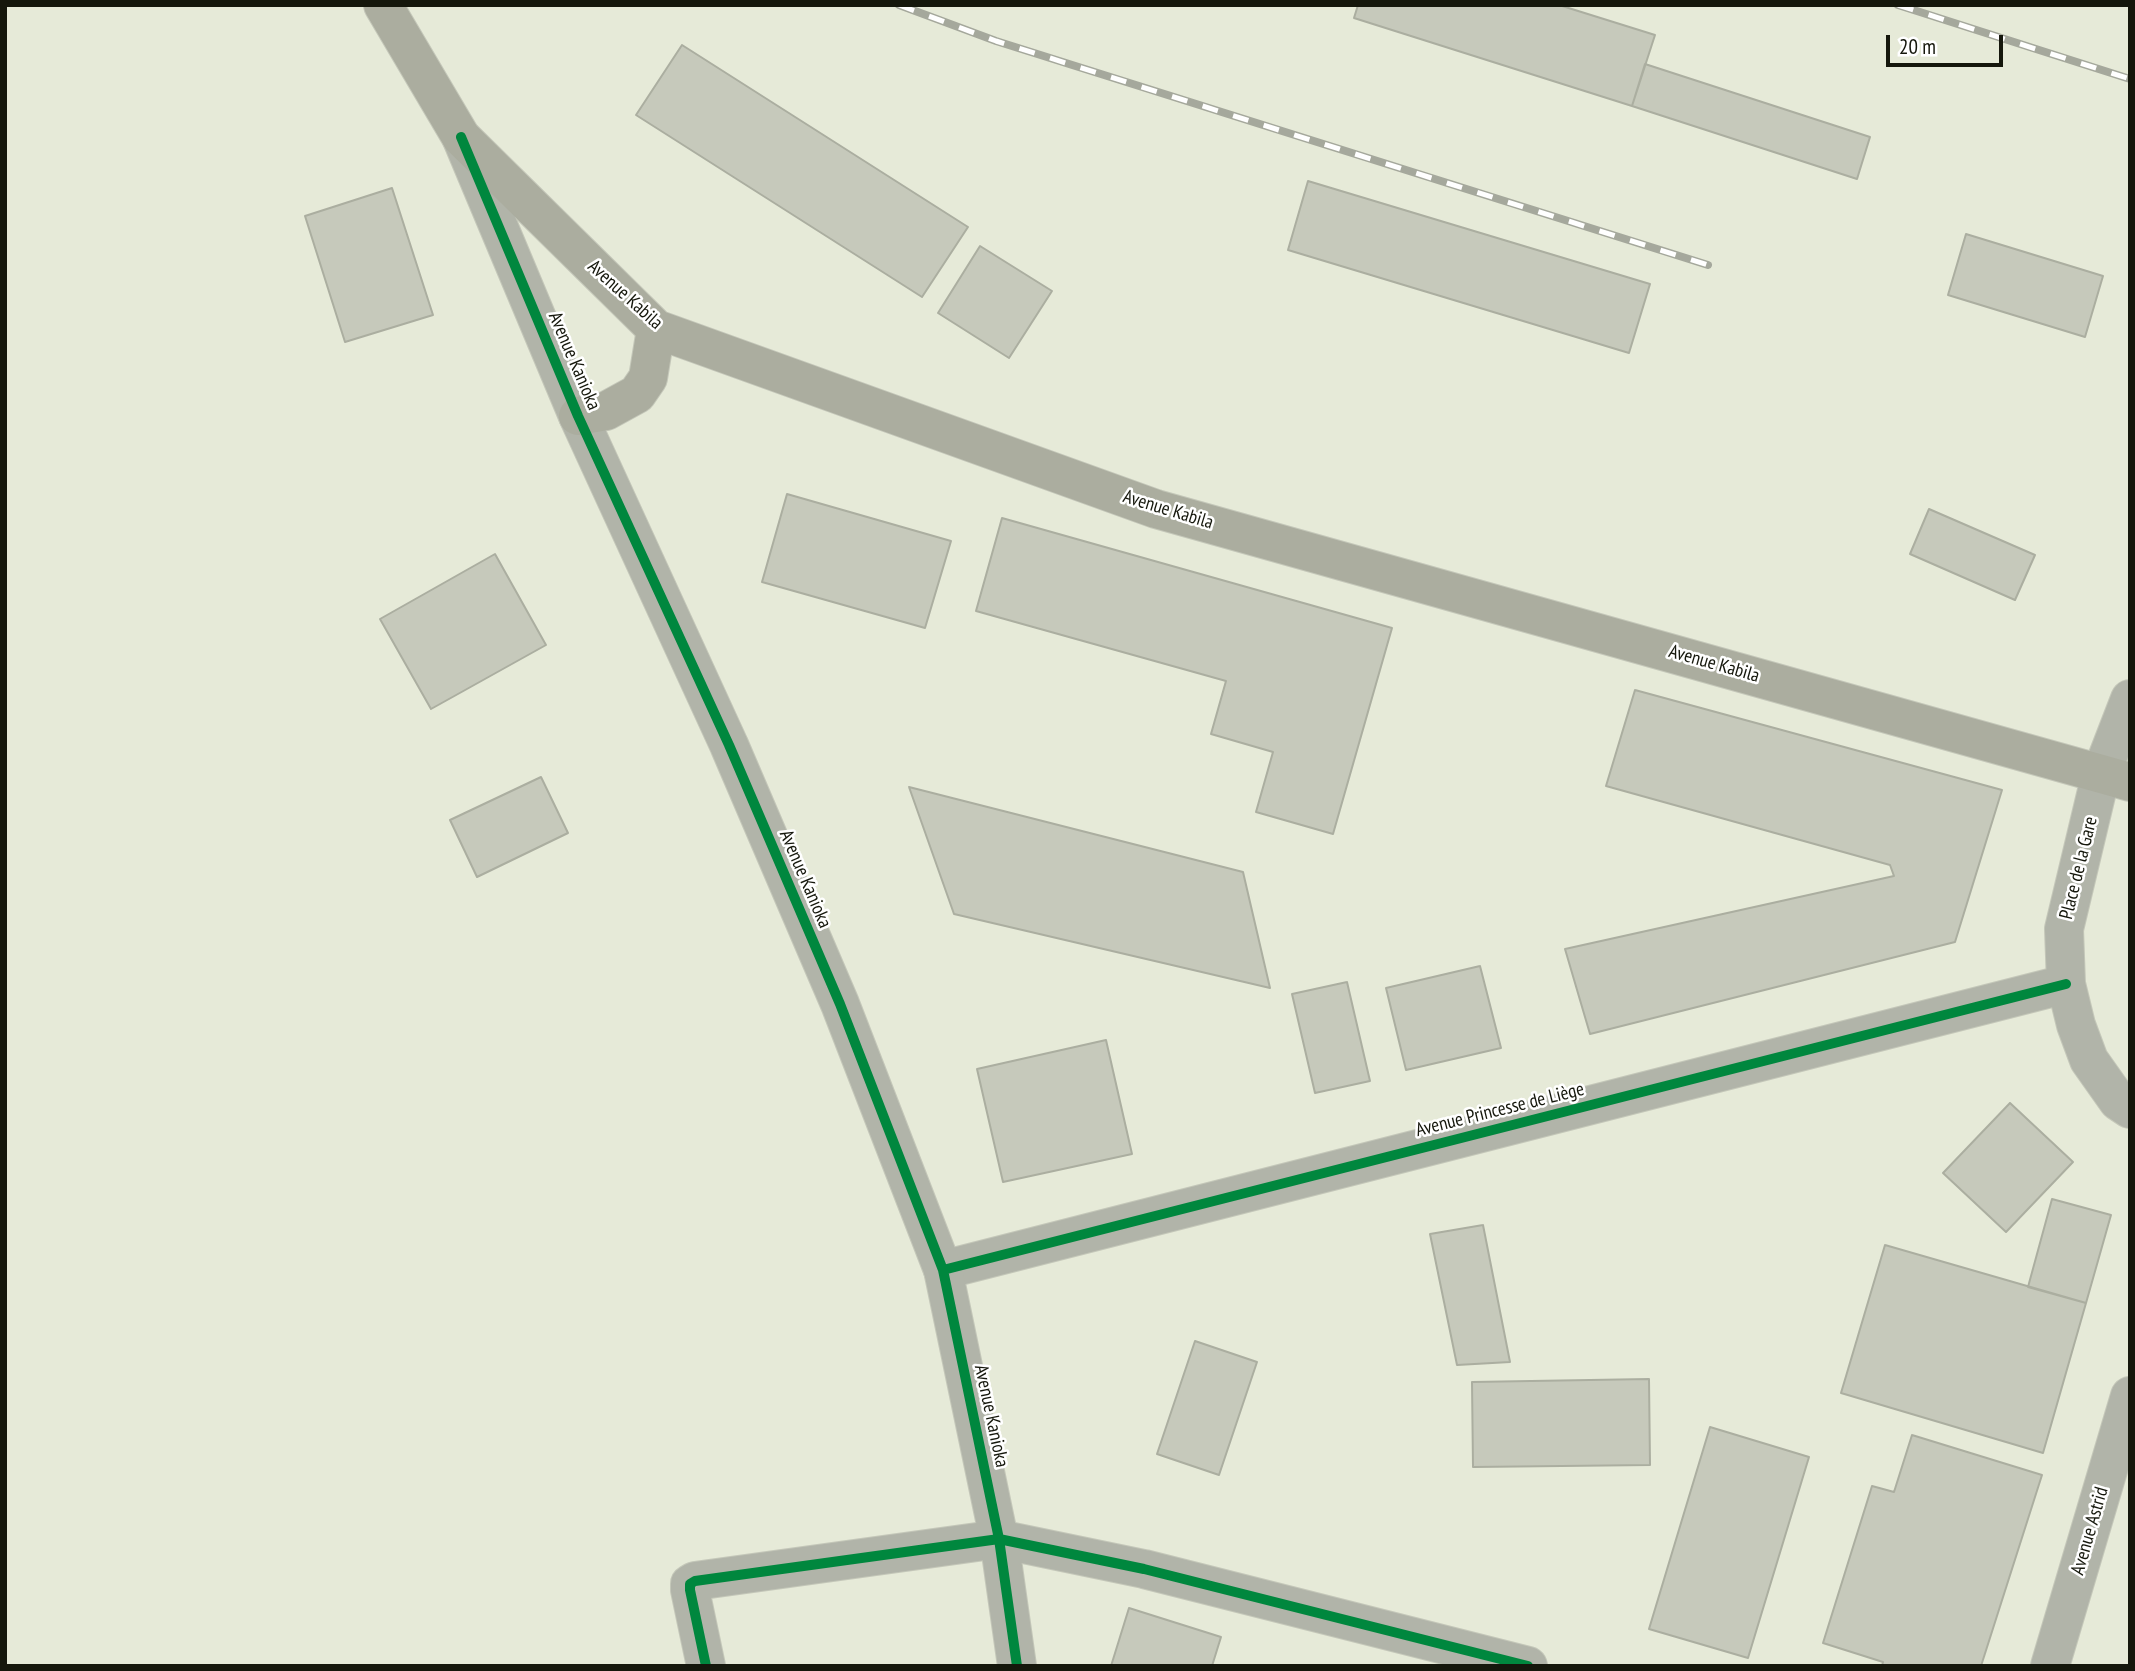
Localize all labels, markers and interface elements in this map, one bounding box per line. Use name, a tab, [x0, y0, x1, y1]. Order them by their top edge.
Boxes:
scale bar	[1890, 21, 2007, 65]
text: 20 m	[1899, 33, 1936, 60]
street label: Avenue Kabila	[583, 255, 667, 335]
street label: Avenue Kanioka	[543, 309, 605, 413]
street label: Avenue Kabila	[1120, 485, 1216, 535]
street label: Avenue Kabila	[1666, 640, 1762, 688]
street label: Place de la Gare	[2055, 814, 2103, 922]
street label: Avenue Kanioka	[774, 827, 836, 931]
street label: Avenue Princesse de Liège	[1413, 1078, 1587, 1142]
street label: Avenue Kanioka	[969, 1363, 1013, 1469]
street label: Avenue Astrid	[2067, 1484, 2113, 1578]

